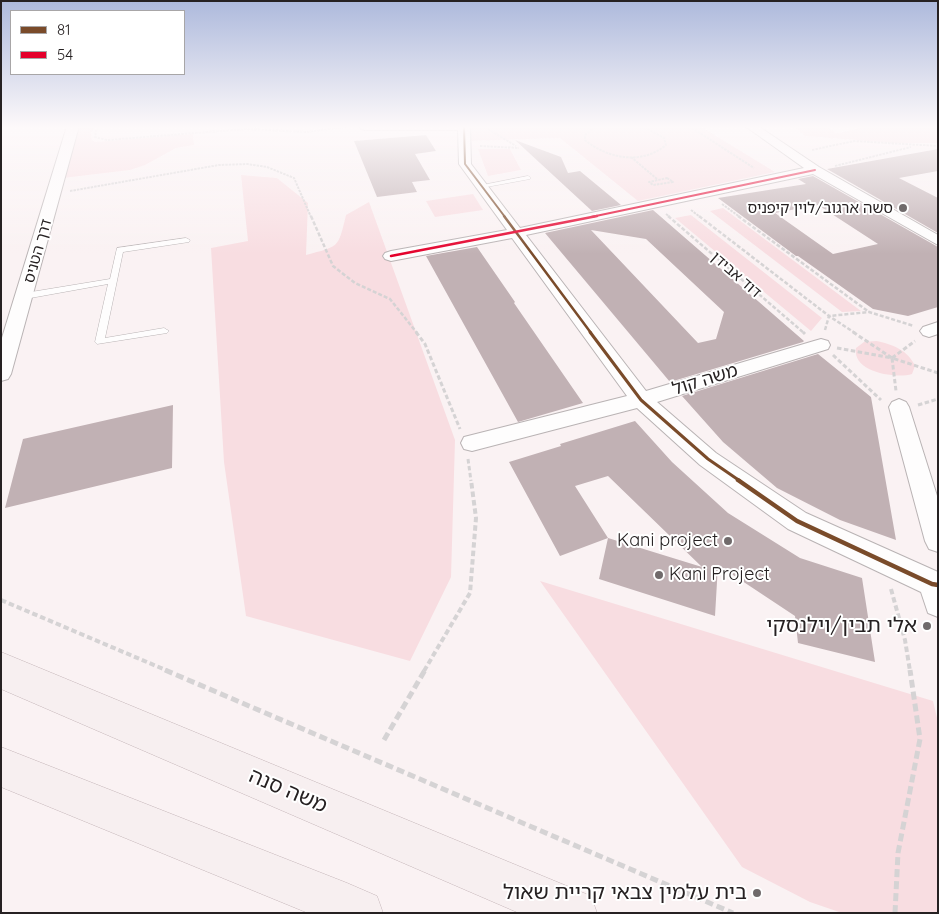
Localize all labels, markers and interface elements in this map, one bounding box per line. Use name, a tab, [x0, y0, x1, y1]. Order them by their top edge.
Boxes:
legend	[10, 10, 185, 75]
text: 81	[57, 20, 71, 39]
text: 54	[57, 45, 73, 64]
place label: סשה ארגוב/לוין קיפניס	[747, 199, 893, 217]
marker: סשה ארגוב/לוין קיפניס	[897, 202, 909, 214]
street label: דרך הטניס	[20, 217, 56, 285]
street label: דוד אבידן	[707, 248, 765, 302]
street label: משה קול	[670, 360, 740, 400]
place label: Kani project	[617, 530, 718, 552]
marker: Kani project	[722, 535, 734, 547]
place label: Kani Project	[669, 564, 770, 586]
marker: Kani Project	[653, 569, 665, 581]
place label: אלי תבין/וילנסקי	[766, 613, 917, 639]
marker: אלי תבין/וילנסקי	[921, 620, 933, 632]
street label: משה סנה	[245, 763, 331, 819]
place label: בית עלמין צבאי קריית שאול	[503, 880, 747, 906]
marker: בית עלמין צבאי קריית שאול	[751, 887, 763, 899]

